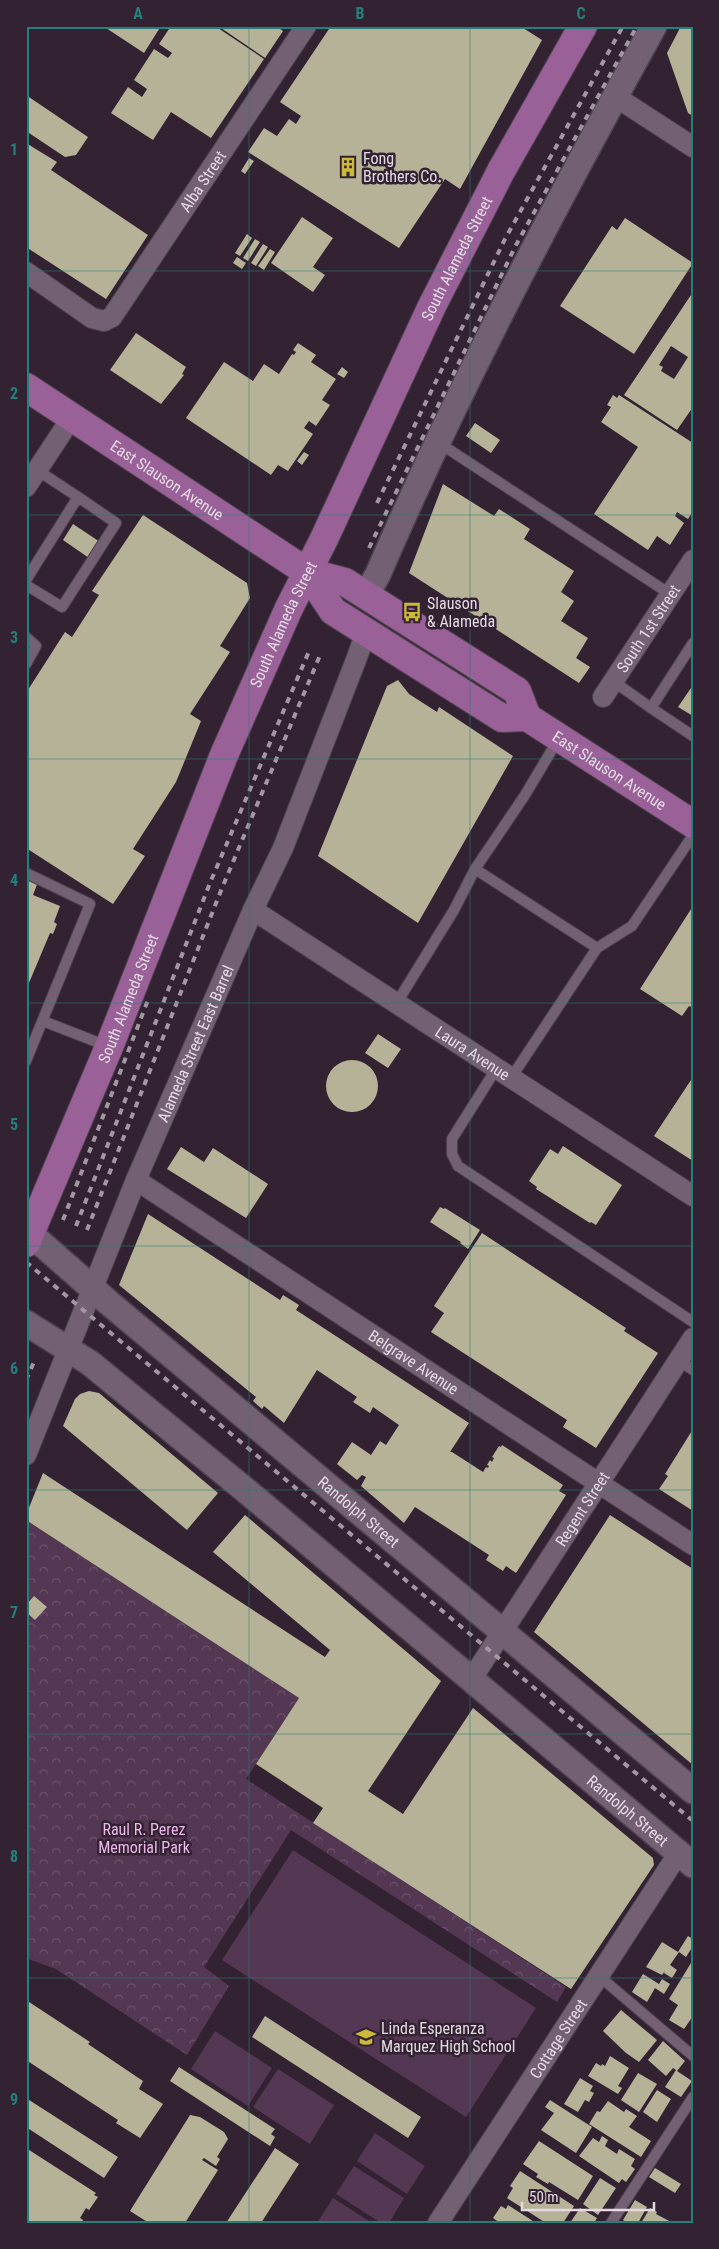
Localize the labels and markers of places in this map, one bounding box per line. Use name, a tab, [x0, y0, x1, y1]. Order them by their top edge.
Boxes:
place label: Fong Brothers Co.	[363, 149, 442, 186]
building icon: Fong Brothers Co.	[337, 156, 359, 178]
place label: Slauson & Alameda	[427, 594, 495, 631]
bus stop icon: Slauson & Alameda	[401, 601, 423, 623]
place label: Linda Esperanza Marquez High School	[381, 2019, 515, 2056]
school or university icon: Linda Esperanza Marquez High School	[355, 2026, 377, 2048]

